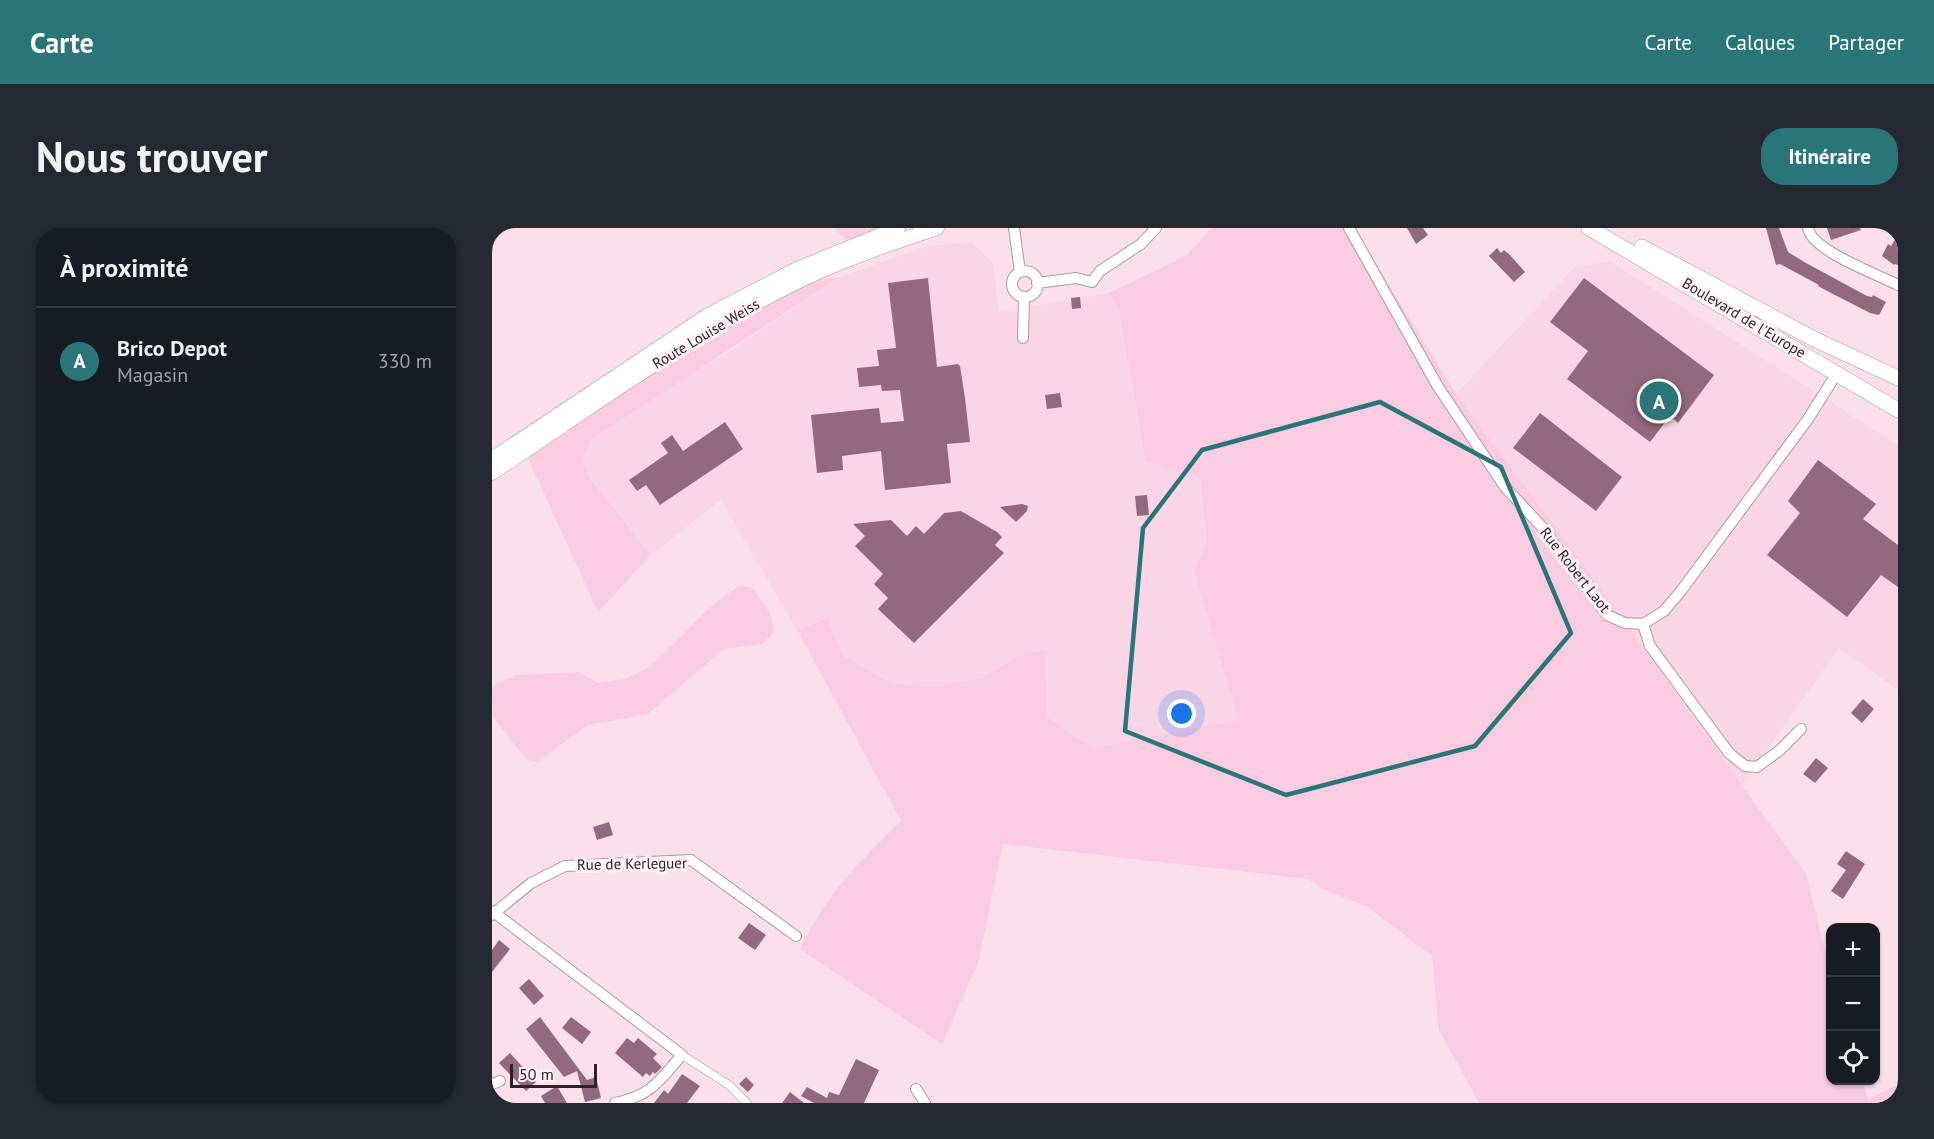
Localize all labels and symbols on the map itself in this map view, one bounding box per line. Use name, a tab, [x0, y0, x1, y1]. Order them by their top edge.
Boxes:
street label: Boulevard de l'Europe	[1679, 273, 1809, 362]
street label: Route Louise Weiss	[649, 294, 763, 373]
pin: A	[1640, 378, 1678, 423]
street label: Rue Robert Laot	[1536, 523, 1615, 616]
your location	[1167, 699, 1196, 728]
street label: Rue de Kerleguer	[577, 853, 687, 874]
scale bar	[510, 1061, 597, 1088]

